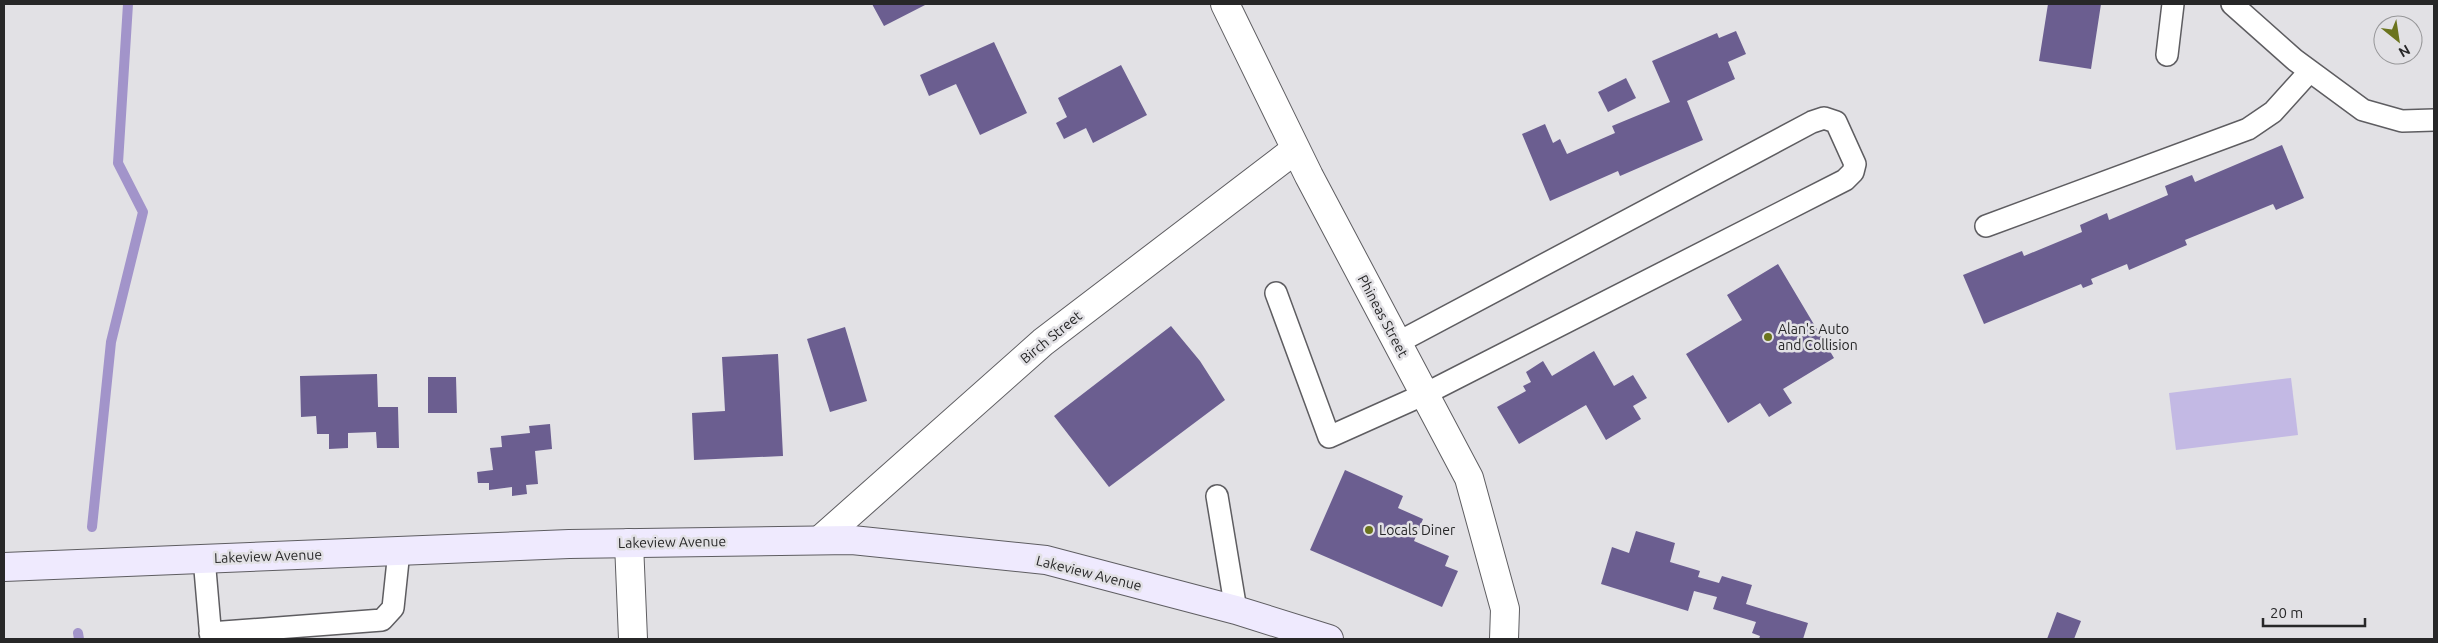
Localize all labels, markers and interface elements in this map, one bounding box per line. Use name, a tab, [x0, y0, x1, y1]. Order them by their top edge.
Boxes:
north arrow	[2373, 15, 2423, 65]
text: N	[2396, 42, 2413, 61]
street label: Phineas Street	[1355, 272, 1412, 360]
street label: Birch Street	[1017, 307, 1085, 367]
place label: Alan's Auto and Collision	[1778, 321, 1858, 353]
marker: Alan's Auto and Collision	[1762, 331, 1774, 343]
place label: Locals Diner	[1379, 522, 1456, 538]
marker: Locals Diner	[1363, 524, 1375, 536]
street label: Lakeview Avenue	[618, 533, 726, 551]
street label: Lakeview Avenue	[214, 546, 322, 566]
street label: Lakeview Avenue	[1035, 552, 1143, 594]
scale bar	[2263, 596, 2366, 628]
text: 20 m	[2270, 604, 2303, 621]

